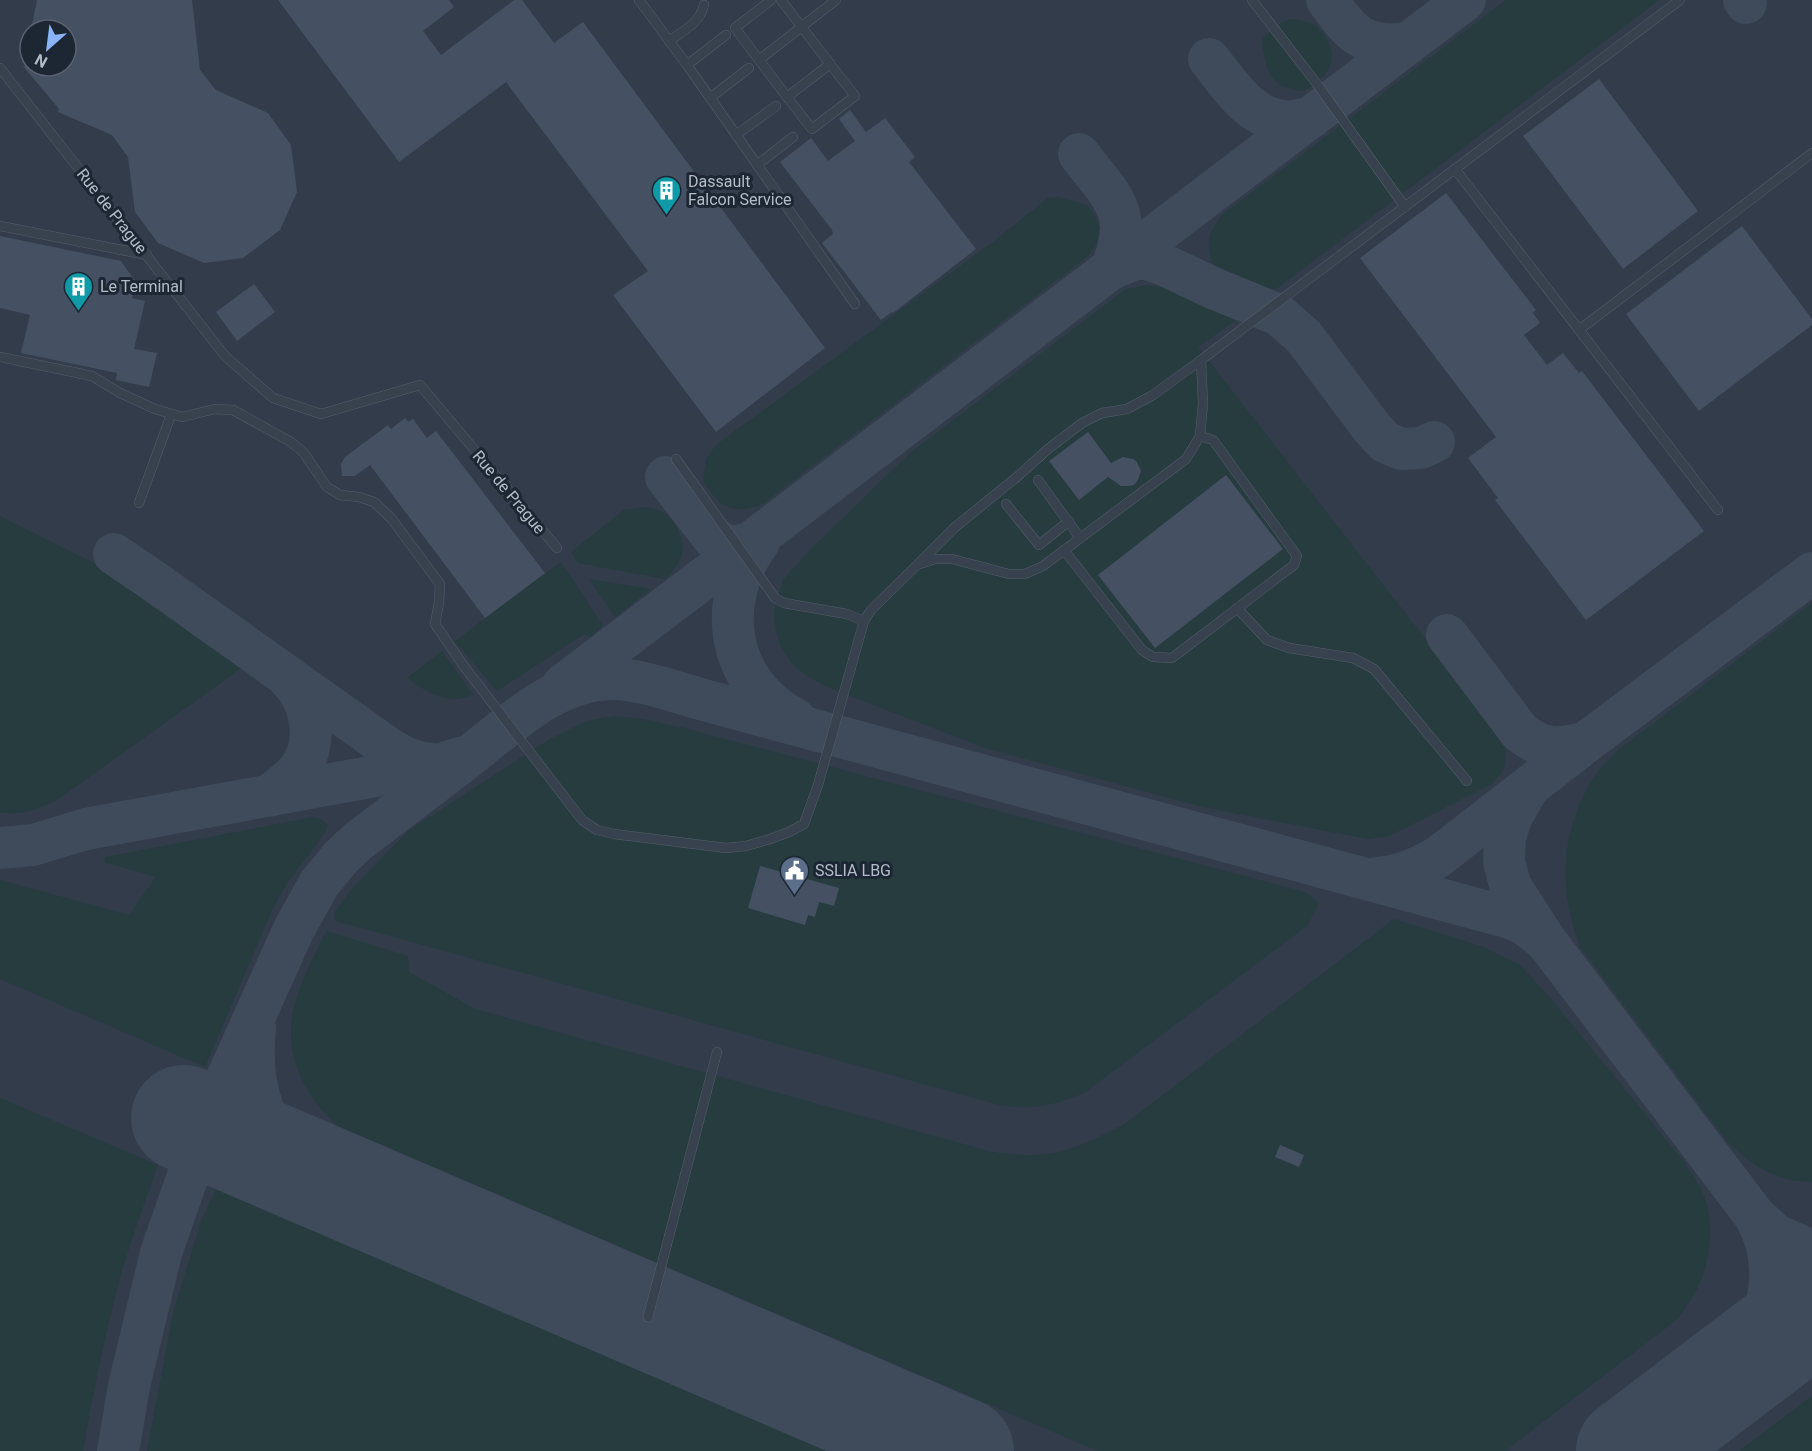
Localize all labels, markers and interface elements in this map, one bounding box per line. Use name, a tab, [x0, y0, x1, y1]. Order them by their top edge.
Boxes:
north arrow	[18, 18, 78, 78]
text: N	[32, 50, 51, 72]
street label: Rue de Prague	[73, 165, 151, 257]
place label: Dassault Falcon Service	[688, 172, 792, 209]
building icon: Dassault Falcon Service	[651, 174, 683, 216]
building icon: Le Terminal	[63, 270, 95, 312]
place label: Le Terminal	[100, 277, 183, 296]
street label: Rue de Prague	[469, 447, 549, 537]
public building icon: SSLIA LBG	[778, 854, 810, 896]
place label: SSLIA LBG	[815, 861, 891, 880]

